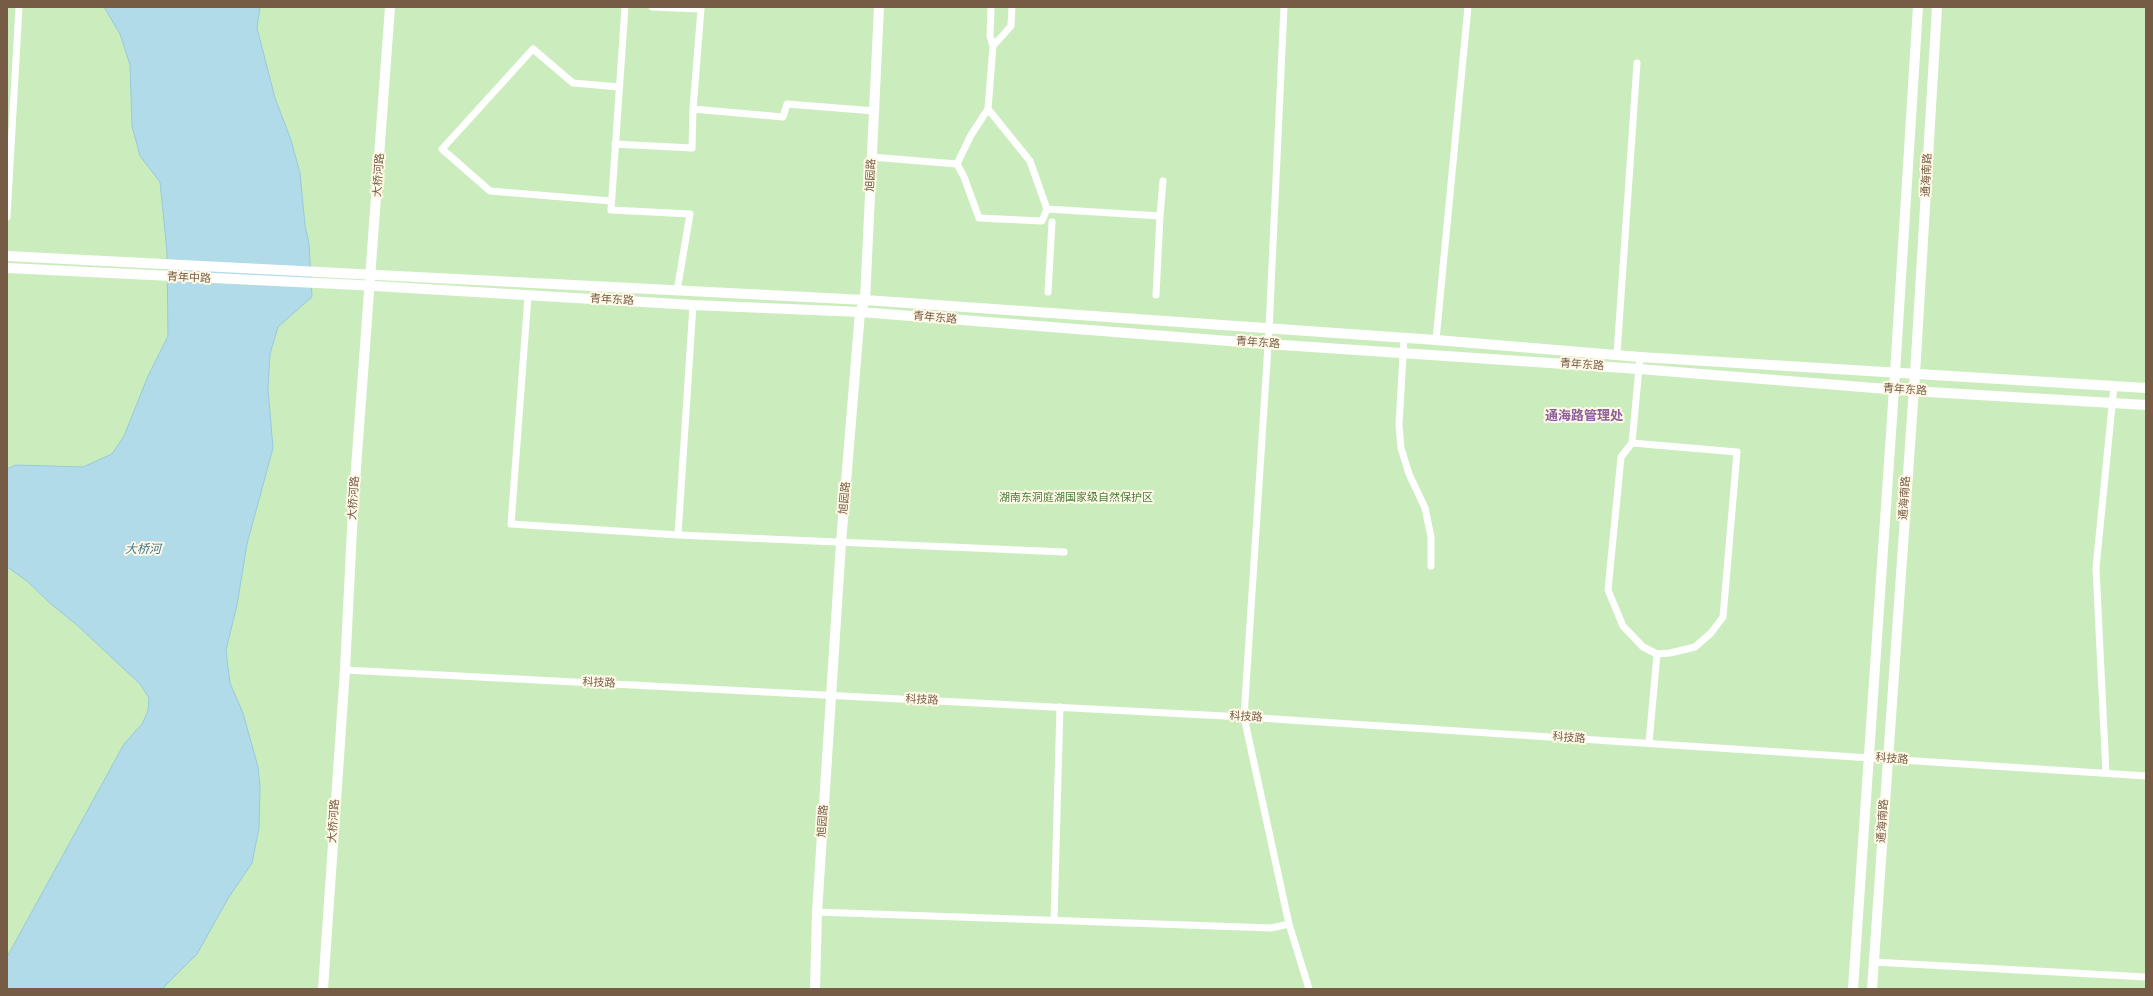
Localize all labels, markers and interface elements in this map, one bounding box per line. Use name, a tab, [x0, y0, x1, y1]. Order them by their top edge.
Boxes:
street label: 大桥河路	[371, 153, 387, 197]
street label: 通海南路	[1919, 153, 1935, 197]
street label: 旭园路	[864, 158, 878, 192]
street label: 青年中路	[167, 270, 211, 286]
street label: 青年东路	[590, 292, 634, 308]
street label: 青年东路	[913, 310, 957, 326]
street label: 青年东路	[1236, 335, 1280, 351]
street label: 青年东路	[1560, 357, 1604, 373]
street label: 青年东路	[1883, 382, 1927, 398]
district label: 通海路管理处	[1545, 408, 1623, 424]
street label: 大桥河路	[346, 476, 362, 520]
street label: 通海南路	[1897, 476, 1913, 520]
street label: 旭园路	[837, 481, 853, 515]
park label: 湖南东洞庭湖国家级自然保护区	[999, 491, 1153, 505]
water label: 大桥河	[125, 543, 161, 557]
street label: 科技路	[582, 676, 616, 690]
street label: 科技路	[905, 693, 939, 707]
street label: 科技路	[1229, 710, 1263, 724]
street label: 科技路	[1552, 730, 1586, 746]
street label: 科技路	[1875, 751, 1909, 767]
street label: 大桥河路	[326, 799, 342, 843]
street label: 通海南路	[1875, 799, 1891, 843]
street label: 旭园路	[815, 804, 831, 838]

